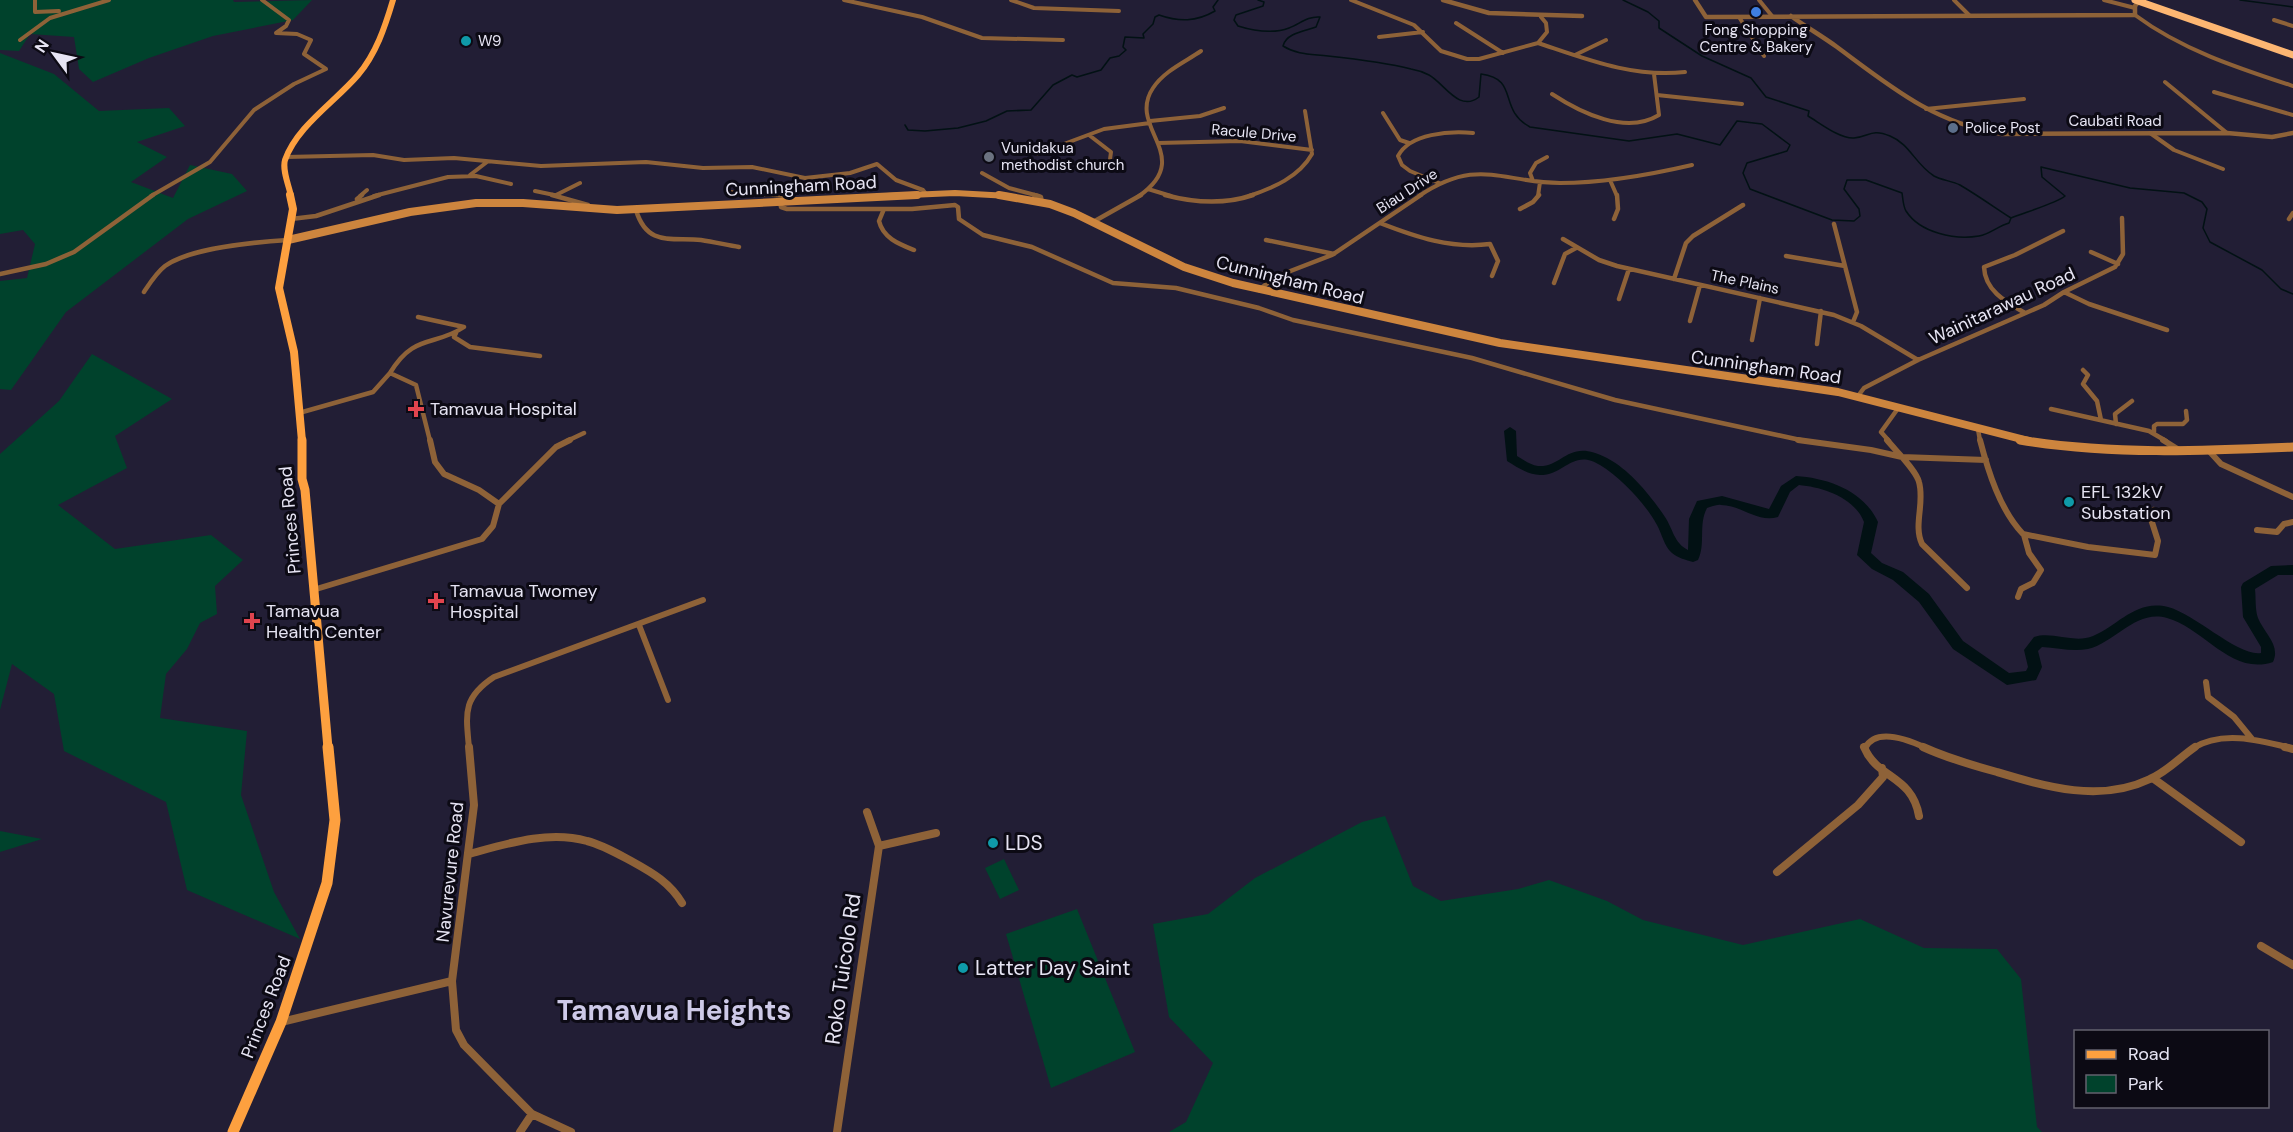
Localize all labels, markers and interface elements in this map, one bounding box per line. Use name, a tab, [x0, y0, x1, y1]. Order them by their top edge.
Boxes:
marker: Fong Shopping Centre & Bakery	[1749, 5, 1763, 19]
place label: Fong Shopping Centre & Bakery	[1699, 20, 1813, 57]
north arrow	[24, 24, 84, 84]
place label: W9	[478, 31, 502, 51]
marker: W9	[459, 34, 473, 48]
text: N	[30, 35, 54, 57]
street label: Caubati Road	[2068, 111, 2162, 131]
place label: Police Post	[1965, 118, 2041, 138]
street label: Racule Drive	[1211, 119, 1297, 147]
marker: Police Post	[1946, 121, 1960, 135]
place label: Vunidakua methodist church	[1001, 138, 1124, 175]
marker: Vunidakua methodist church	[982, 150, 996, 164]
street label: Biau Drive	[1373, 164, 1441, 218]
street label: Cunningham Road	[725, 170, 877, 202]
street label: Cunningham Road	[1214, 250, 1366, 310]
street label: Wainitarawau Road	[1925, 262, 2079, 350]
street label: The Plains	[1709, 265, 1781, 299]
street label: Cunningham Road	[1689, 345, 1843, 389]
place label: Tamavua Hospital	[430, 397, 577, 421]
marker: Tamavua Hospital	[407, 400, 425, 418]
street label: Princes Road	[273, 465, 307, 575]
place label: EFL 132kV Substation	[2081, 480, 2171, 525]
marker: EFL 132kV Substation	[2062, 495, 2076, 509]
place label: Tamavua Twomey Hospital	[450, 579, 598, 624]
marker: Tamavua Twomey Hospital	[427, 592, 445, 610]
place label: Tamavua Health Center	[266, 599, 382, 644]
marker: Tamavua Health Center	[243, 612, 261, 630]
street label: Navurevure Road	[431, 801, 469, 943]
place label: LDS	[1005, 829, 1043, 857]
marker: LDS	[986, 836, 1000, 850]
street label: Roko Tuicolo Rd	[819, 892, 867, 1046]
street label: Princes Road	[235, 952, 297, 1062]
place label: Latter Day Saint	[975, 954, 1130, 982]
marker: Latter Day Saint	[956, 961, 970, 975]
district label: Tamavua Heights	[557, 992, 791, 1029]
legend	[2074, 1030, 2269, 1108]
text: Road	[2128, 1042, 2170, 1066]
text: Park	[2128, 1072, 2164, 1096]

